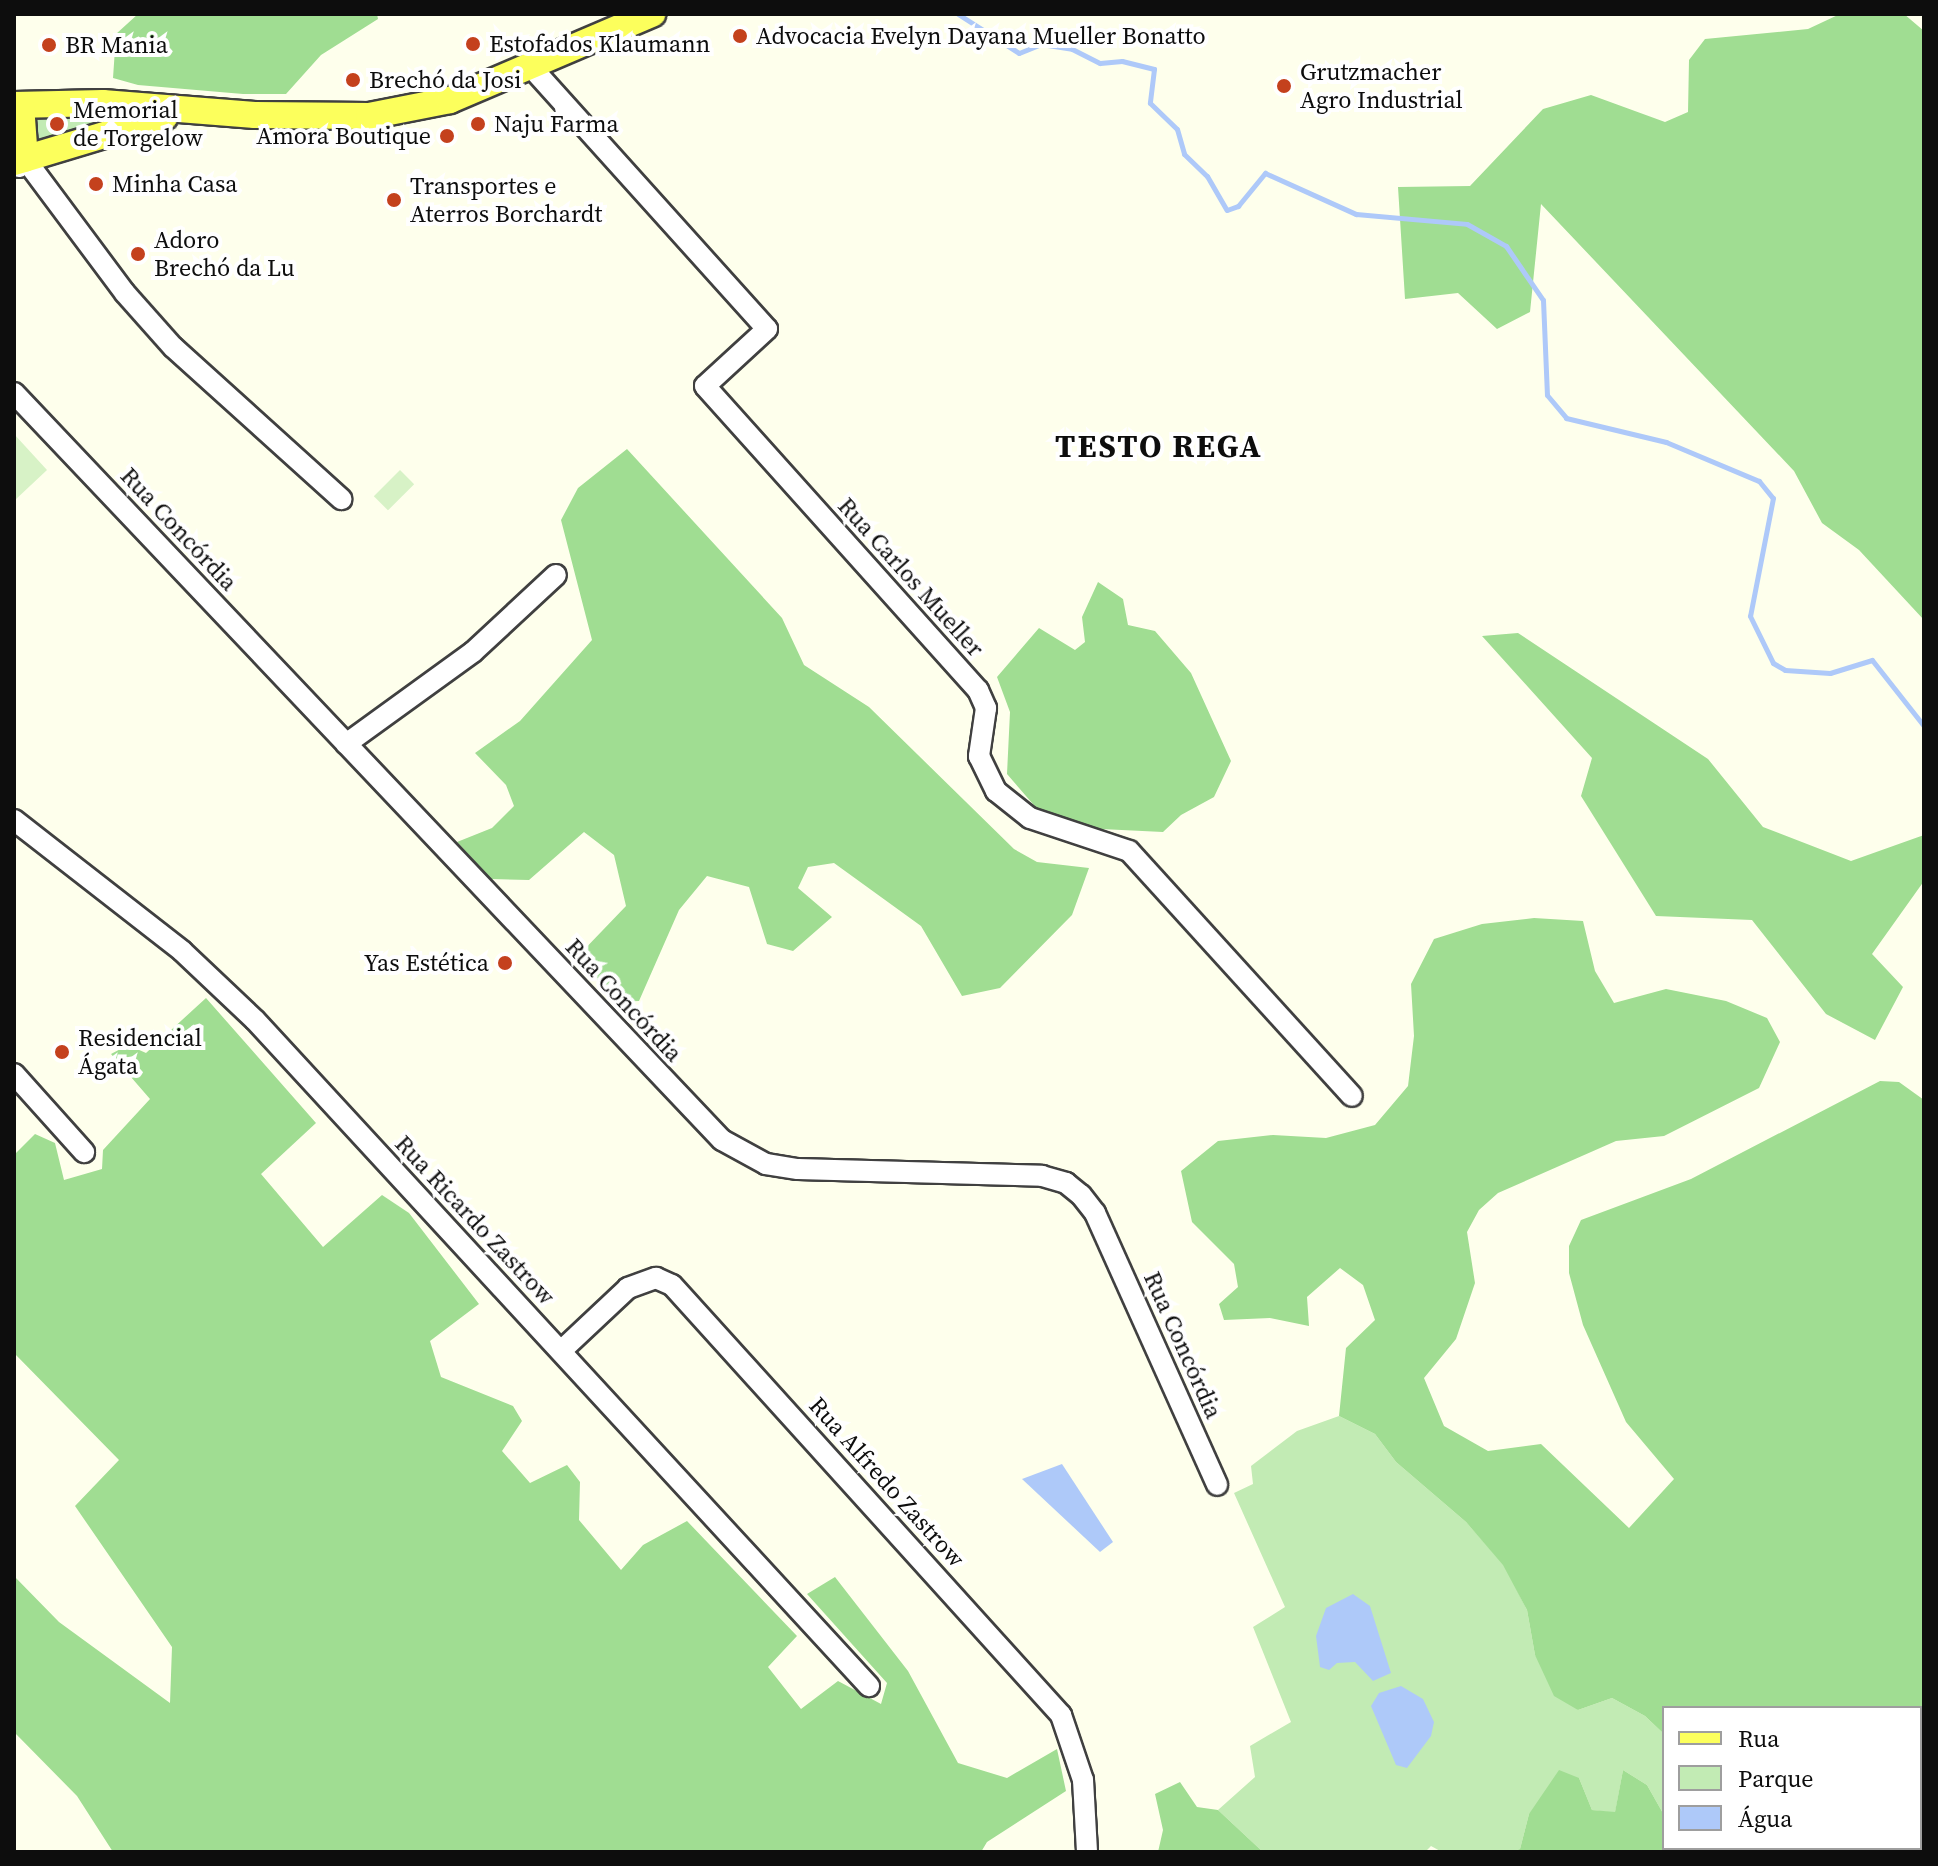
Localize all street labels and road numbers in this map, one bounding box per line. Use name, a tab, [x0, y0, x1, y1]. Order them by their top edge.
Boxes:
street label: Rua Concórdia	[115, 461, 243, 597]
street label: Rua Carlos Mueller	[832, 491, 990, 663]
street label: Rua Concórdia	[560, 932, 688, 1068]
street label: Rua Ricardo Zastrow	[389, 1129, 561, 1311]
street label: Rua Concórdia	[1138, 1267, 1228, 1423]
street label: Rua Alfredo Zastrow	[803, 1391, 971, 1573]

